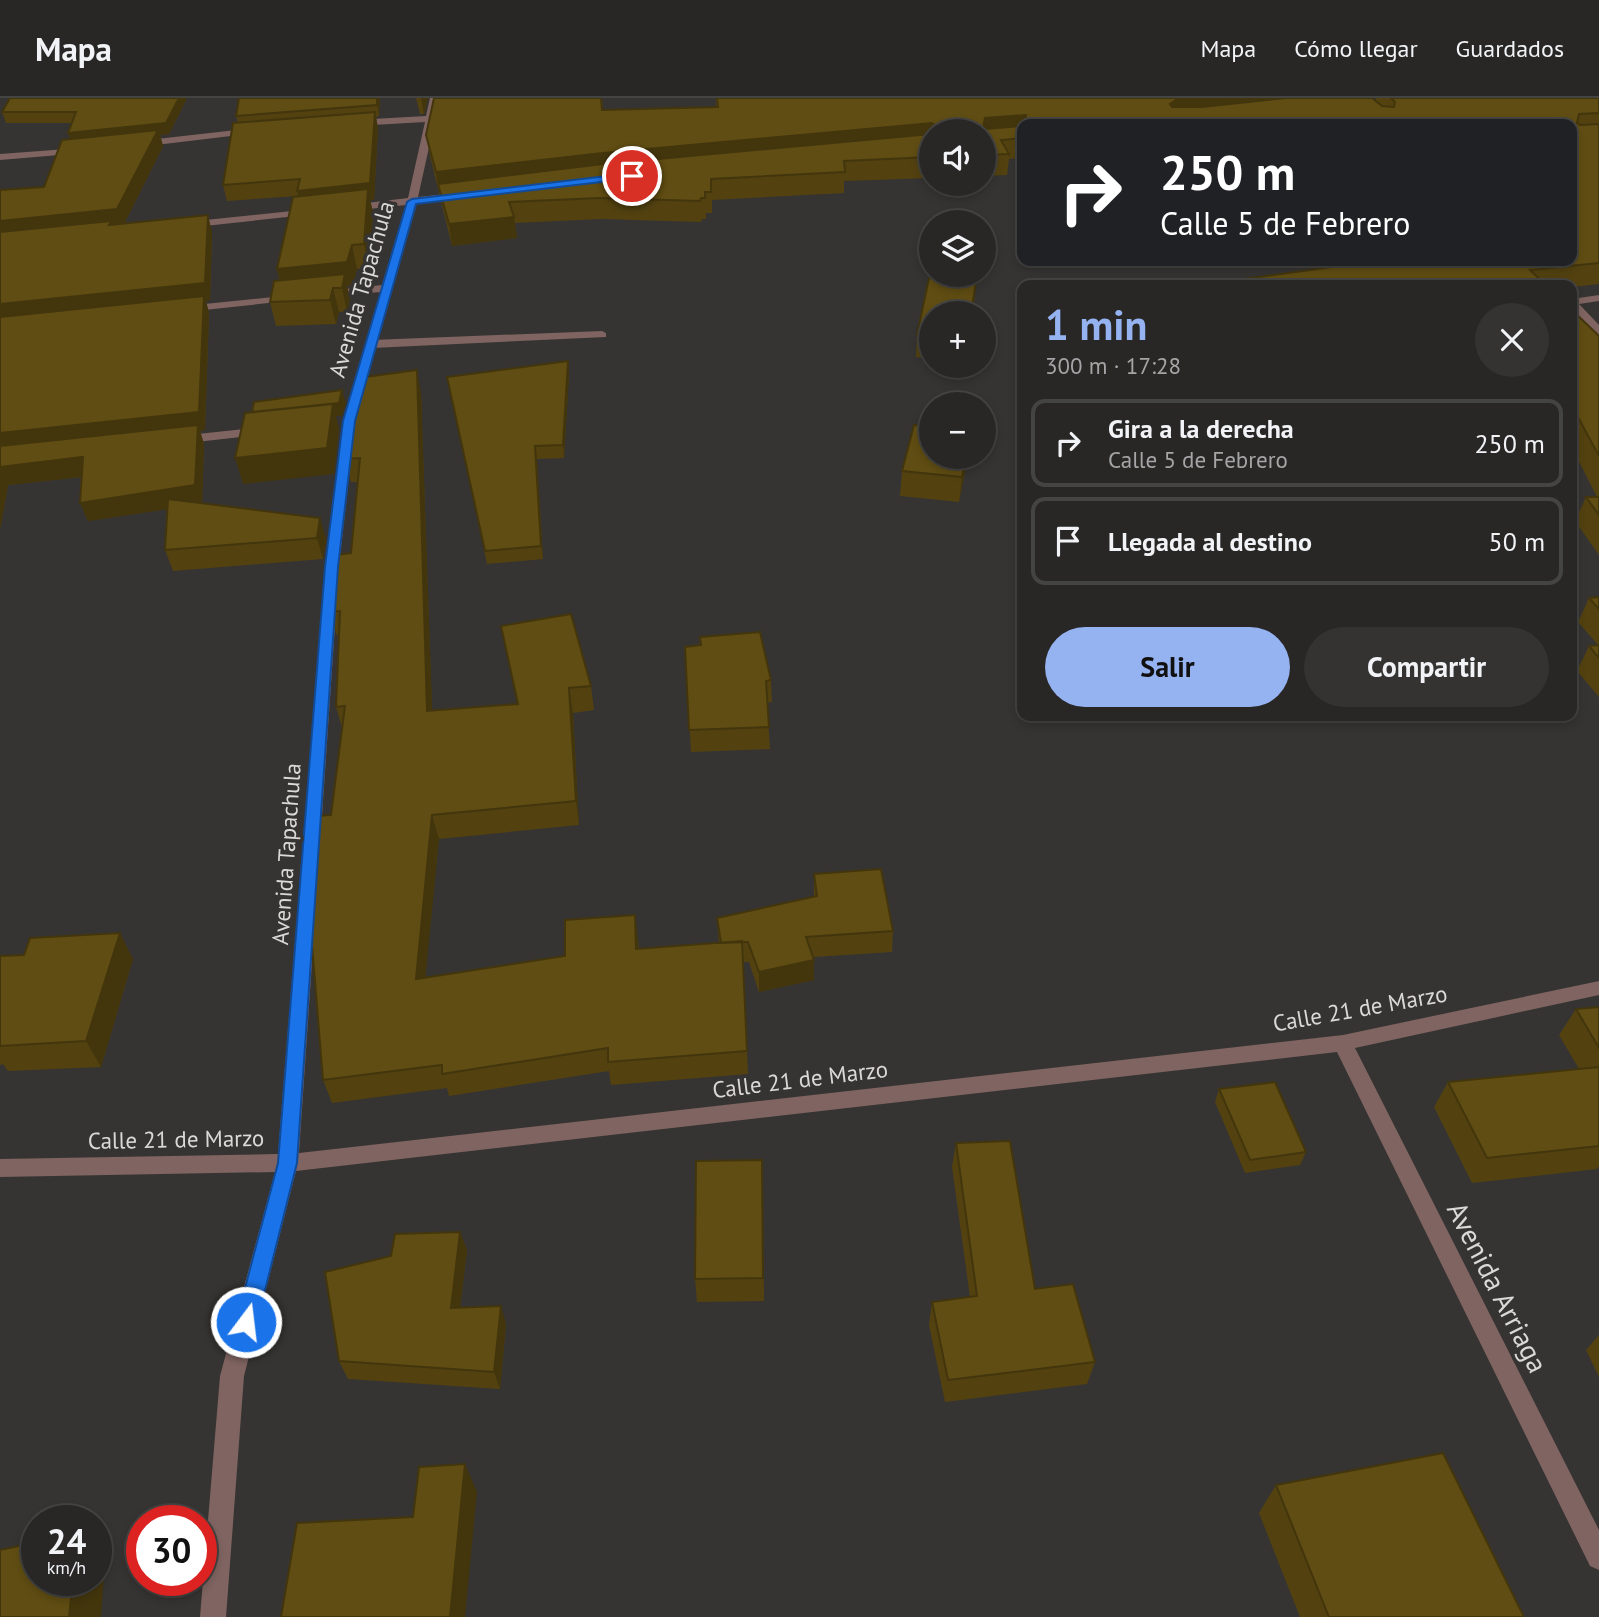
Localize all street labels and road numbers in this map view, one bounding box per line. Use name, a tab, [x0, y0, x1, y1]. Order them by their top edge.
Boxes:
street label: Avenida Tapachula	[322, 197, 400, 381]
street label: Avenida Tapachula	[265, 762, 307, 946]
street label: Calle 21 de Marzo	[1271, 978, 1449, 1038]
street label: Calle 21 de Marzo	[711, 1054, 889, 1104]
street label: Calle 21 de Marzo	[88, 1123, 264, 1155]
street label: Avenida Arriaga	[1439, 1195, 1557, 1379]

